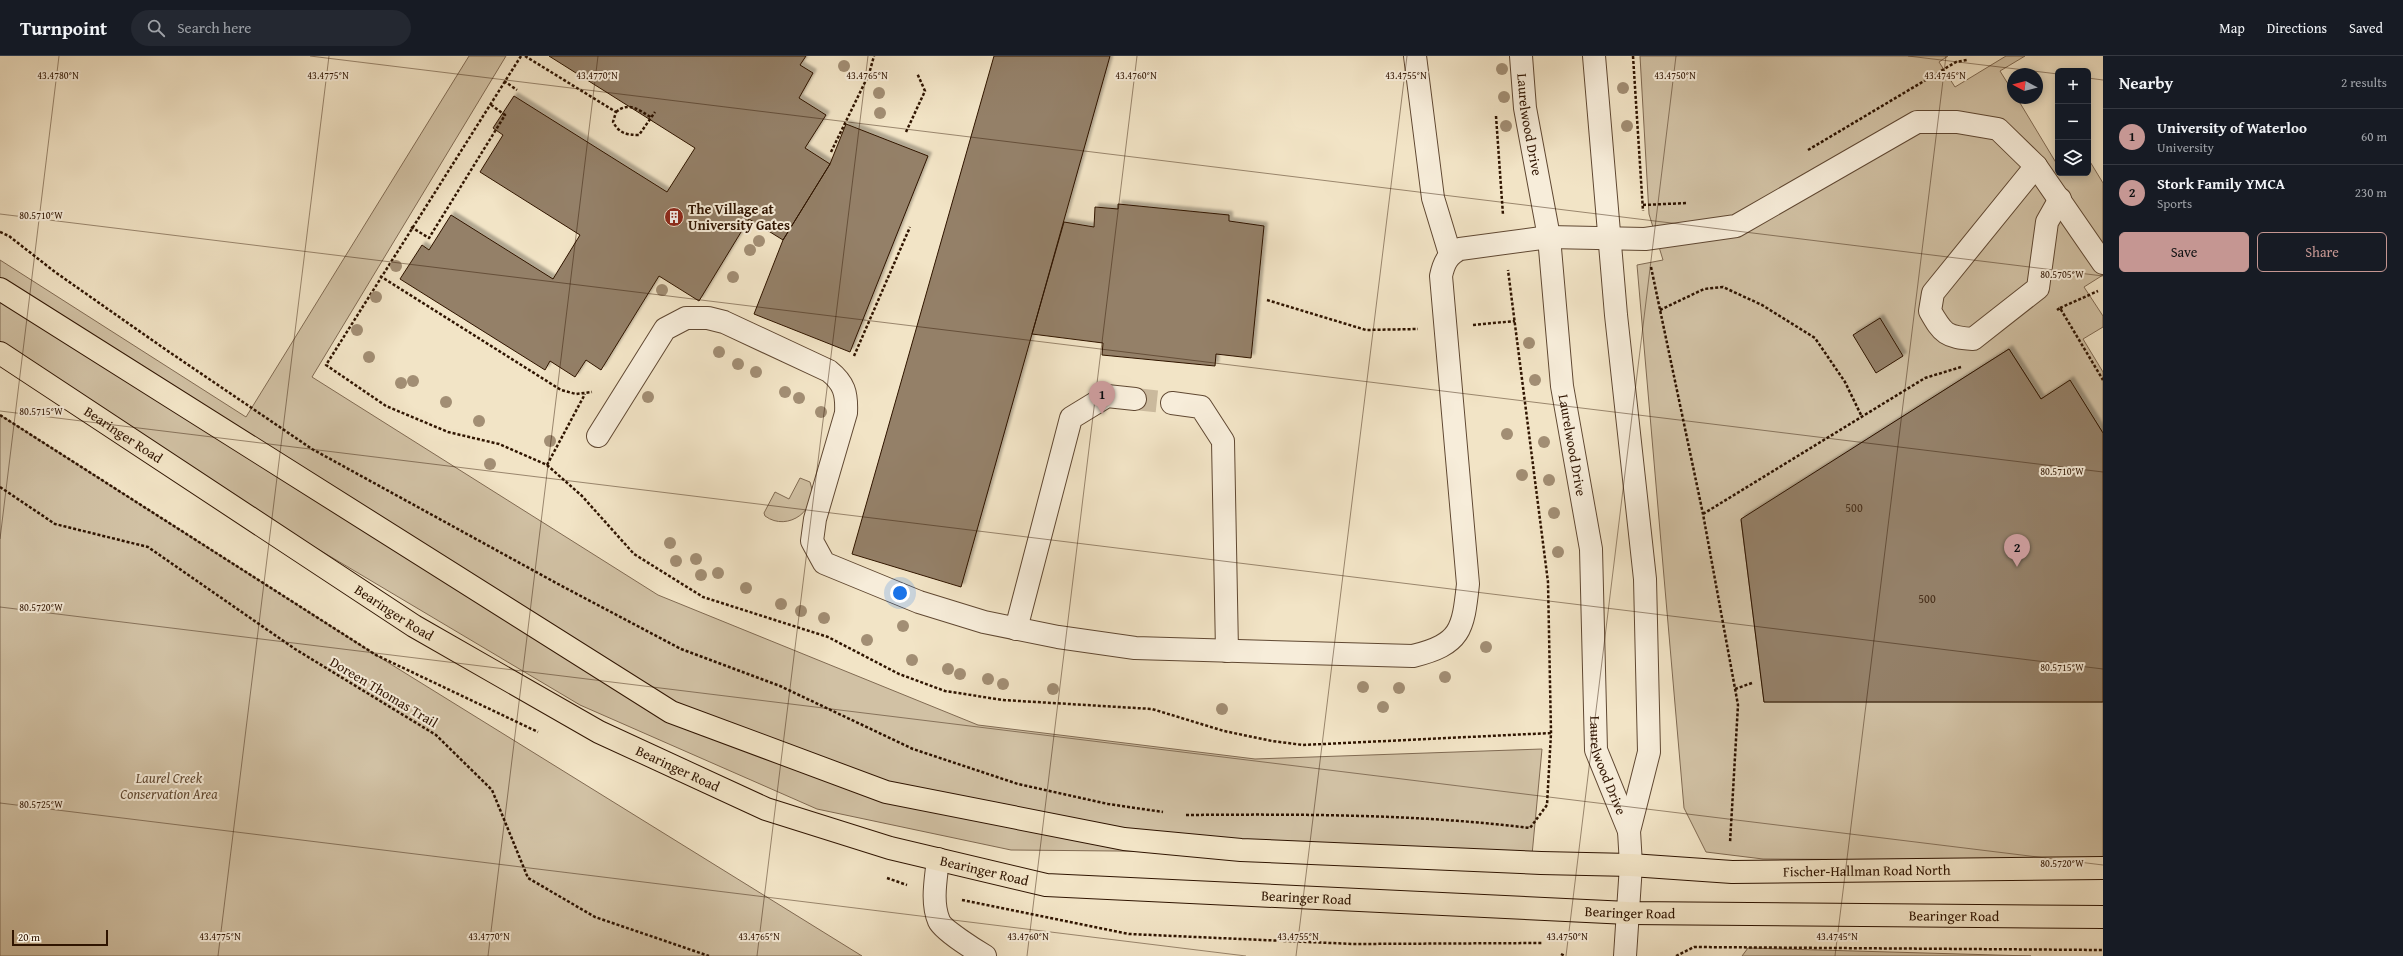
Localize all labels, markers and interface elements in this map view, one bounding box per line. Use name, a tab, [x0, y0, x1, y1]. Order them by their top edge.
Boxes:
search box	[131, 10, 411, 46]
text: Turnpoint	[20, 14, 107, 42]
icon: search	[145, 17, 167, 39]
text: Search here	[177, 17, 251, 38]
text: Map	[2219, 18, 2245, 38]
text: Directions	[2267, 18, 2327, 38]
text: Saved	[2349, 18, 2383, 38]
text: 43.4780°N	[37, 68, 79, 83]
text: 43.4775°N	[307, 68, 349, 83]
text: 43.4770°N	[576, 68, 618, 83]
text: 43.4765°N	[846, 68, 888, 83]
text: 43.4760°N	[1115, 68, 1157, 83]
text: 43.4755°N	[1385, 68, 1427, 83]
text: 43.4750°N	[1654, 68, 1696, 83]
text: 43.4745°N	[1924, 68, 1966, 83]
north arrow	[2007, 68, 2043, 104]
map controls	[2055, 68, 2091, 176]
button: +	[2055, 68, 2091, 104]
text: Nearby	[2119, 70, 2173, 95]
street label: Laurelwood Drive	[1512, 73, 1547, 178]
text: 2 results	[2341, 73, 2387, 92]
button: −	[2055, 104, 2091, 140]
text: University of Waterloo	[2157, 117, 2307, 138]
text: 1	[2129, 127, 2135, 146]
text: 60 m	[2361, 127, 2387, 146]
text: University	[2157, 138, 2214, 157]
button: layers	[2055, 140, 2091, 176]
text: Stork Family YMCA	[2157, 173, 2285, 194]
text: 2	[2129, 183, 2135, 202]
text: 230 m	[2355, 183, 2387, 202]
text: Sports	[2157, 194, 2192, 213]
place label: The Village at University Gates	[688, 199, 790, 235]
building icon: The Village at University Gates	[663, 206, 685, 228]
text: 80.5710°W	[19, 208, 63, 223]
button: Save	[2119, 232, 2249, 272]
button: Share	[2257, 232, 2387, 272]
text: 80.5705°W	[2040, 267, 2084, 282]
pin: 1	[1089, 381, 1115, 414]
street label: Laurelwood Drive	[1554, 393, 1591, 498]
street label: Bearinger Road	[80, 401, 167, 468]
text: 80.5715°W	[19, 404, 63, 419]
text: 80.5710°W	[2040, 464, 2084, 479]
house number: 500	[1845, 499, 1863, 516]
pin: 2	[2004, 534, 2030, 567]
street label: Bearinger Road	[351, 580, 438, 646]
your location	[890, 583, 910, 603]
house number: 500	[1918, 590, 1936, 607]
text: 80.5720°W	[19, 600, 63, 615]
street label: Doreen Thomas Trail	[326, 652, 442, 732]
text: 80.5715°W	[2040, 660, 2084, 675]
street label: Laurelwood Drive	[1585, 716, 1631, 818]
street label: Bearinger Road	[633, 740, 724, 797]
park label: Laurel Creek Conservation Area	[120, 768, 218, 804]
text: 80.5725°W	[19, 797, 63, 812]
street label: Bearinger Road	[938, 850, 1031, 891]
text: 80.5720°W	[2040, 856, 2084, 871]
street label: Fischer-Hallman Road North	[1783, 860, 1951, 881]
street label: Bearinger Road	[1261, 885, 1353, 910]
street label: Bearinger Road	[1584, 901, 1676, 923]
street label: Bearinger Road	[1909, 905, 2000, 926]
scale bar	[12, 928, 108, 947]
text: 20 m	[18, 929, 40, 945]
text: 43.4775°N	[199, 929, 241, 944]
text: 43.4770°N	[468, 929, 510, 944]
text: 43.4765°N	[738, 929, 780, 944]
text: 43.4760°N	[1007, 929, 1049, 944]
text: 43.4755°N	[1277, 929, 1319, 944]
text: 43.4750°N	[1546, 929, 1588, 944]
text: 43.4745°N	[1816, 929, 1858, 944]

